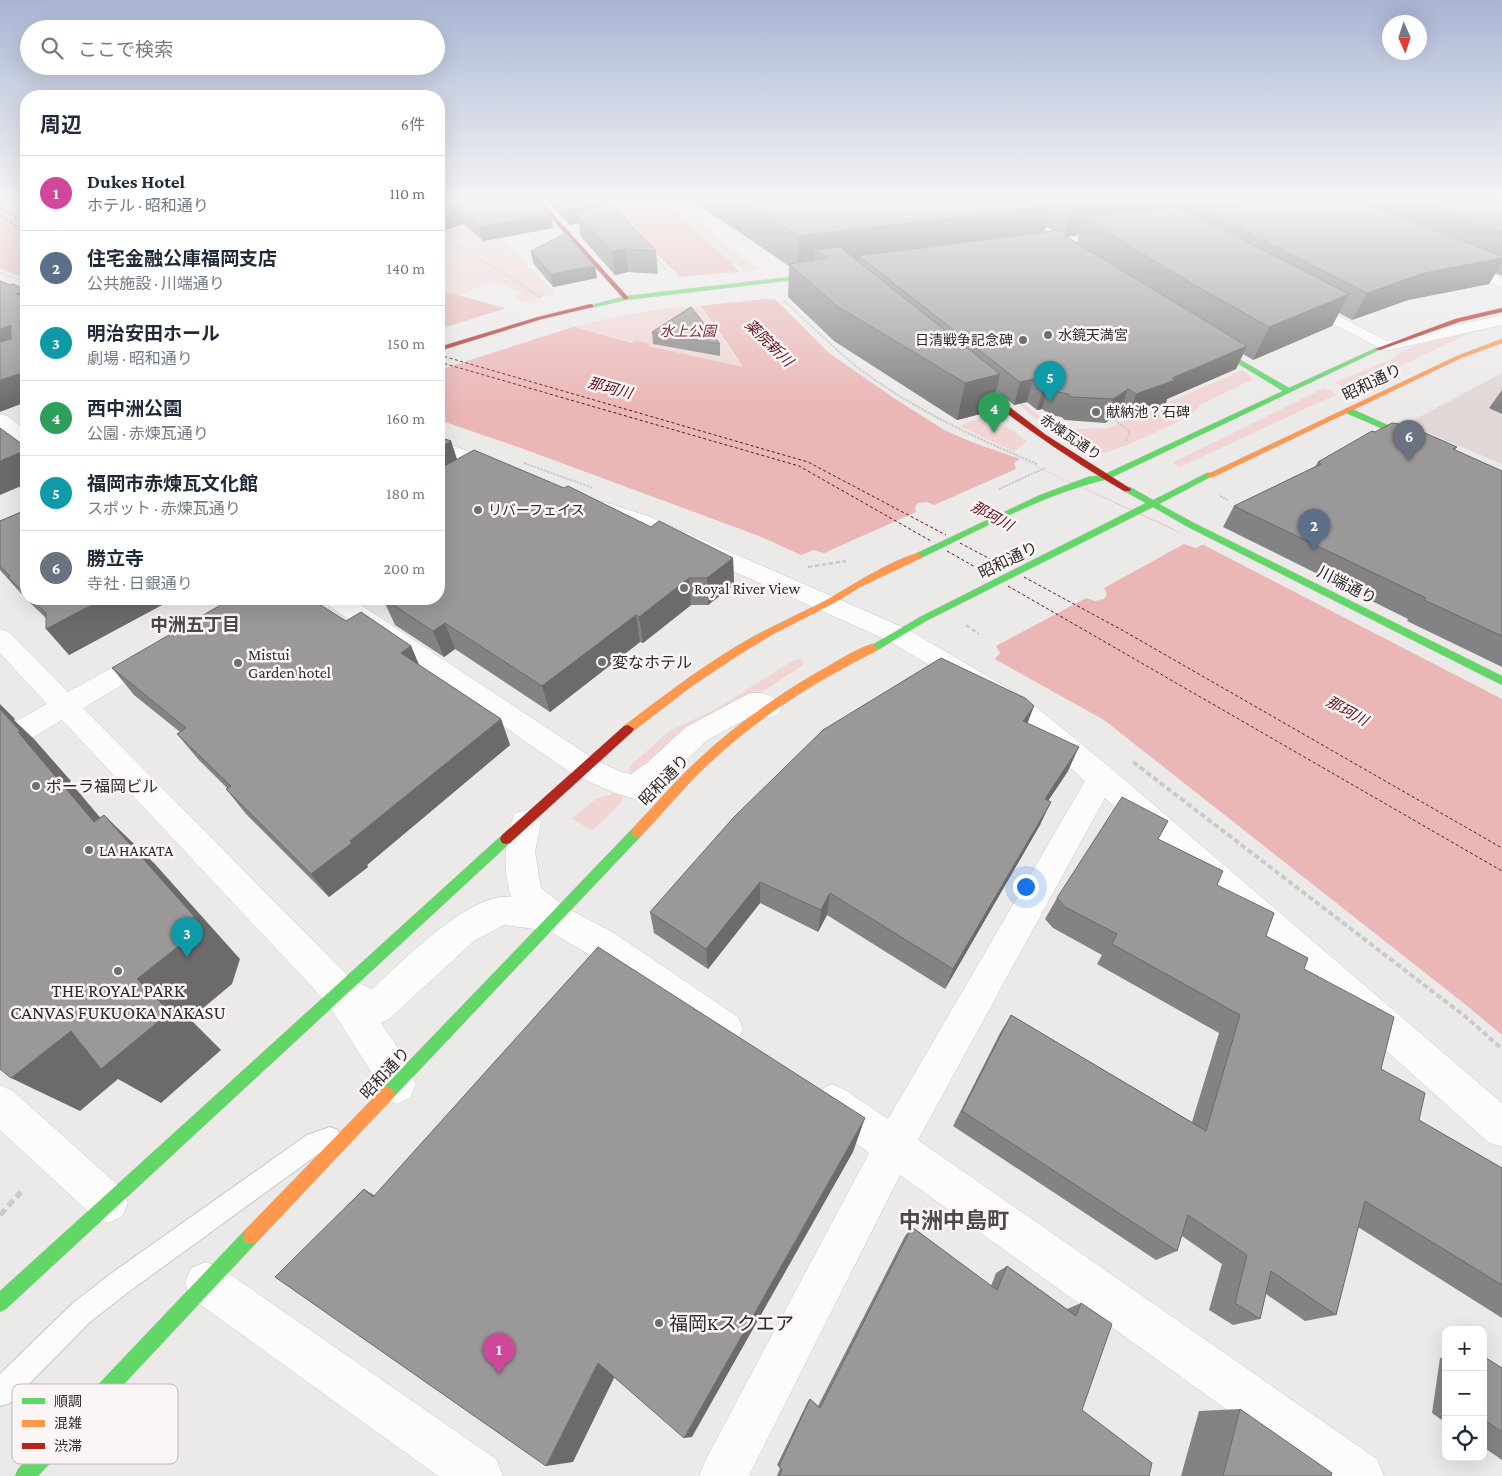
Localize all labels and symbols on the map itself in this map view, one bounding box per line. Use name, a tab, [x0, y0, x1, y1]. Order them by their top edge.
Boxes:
north arrow	[1382, 15, 1427, 60]
water label: 薬院新川	[742, 316, 798, 371]
park label: 水上公園	[660, 323, 718, 339]
place label: 水鏡天満宮	[1058, 327, 1128, 343]
marker: 水鏡天満宮	[1042, 329, 1054, 341]
place label: 日清戦争記念碑	[915, 332, 1013, 348]
marker: 日清戦争記念碑	[1017, 334, 1029, 346]
street label: 昭和通り	[1340, 360, 1404, 404]
pin: 5	[1034, 361, 1066, 402]
water label: 那珂川	[586, 374, 636, 402]
pin: 4	[978, 392, 1010, 433]
place label: 献納池？石碑	[1106, 404, 1190, 420]
marker: 献納池？石碑	[1090, 406, 1102, 418]
street label: 赤煉瓦通り	[1038, 411, 1104, 463]
pin: 6	[1393, 420, 1425, 461]
water label: 那珂川	[968, 498, 1017, 535]
place label: リバーフェイス	[488, 502, 585, 518]
marker: リバーフェイス	[472, 504, 484, 516]
pin: 2	[1298, 509, 1330, 550]
street label: 昭和通り	[976, 538, 1040, 582]
street label: 川端通り	[1315, 563, 1379, 607]
place label: Royal River View	[694, 580, 801, 598]
marker: Royal River View	[678, 582, 690, 594]
district label: 中洲五丁目	[150, 615, 240, 635]
place label: Mistui Garden hotel	[248, 646, 331, 681]
place label: 変なホテル	[612, 654, 692, 671]
marker: 変なホテル	[596, 656, 608, 668]
marker: Mistui Garden hotel	[232, 657, 244, 669]
water label: 那珂川	[1323, 693, 1372, 730]
street label: 昭和通り	[636, 751, 692, 809]
place label: ポーラ福岡ビル	[46, 778, 158, 795]
marker: ポーラ福岡ビル	[30, 780, 42, 792]
place label: LA HAKATA	[99, 842, 174, 859]
marker: LA HAKATA	[83, 844, 95, 856]
your location	[1013, 874, 1039, 900]
pin: 3	[171, 917, 203, 958]
marker: THE ROYAL PARK CANVAS FUKUOKA NAKASU	[112, 965, 124, 977]
place label: THE ROYAL PARK CANVAS FUKUOKA NAKASU	[10, 980, 226, 1023]
street label: 昭和通り	[357, 1044, 413, 1102]
district label: 中洲中島町	[899, 1208, 1009, 1233]
place label: 福岡Kスクエア	[669, 1313, 794, 1334]
marker: 福岡Kスクエア	[653, 1317, 665, 1329]
pin: 1	[483, 1333, 515, 1374]
legend	[12, 1384, 178, 1464]
text: 順調	[54, 1393, 82, 1409]
text: 混雑	[54, 1415, 82, 1431]
text: 渋滞	[54, 1438, 82, 1454]

